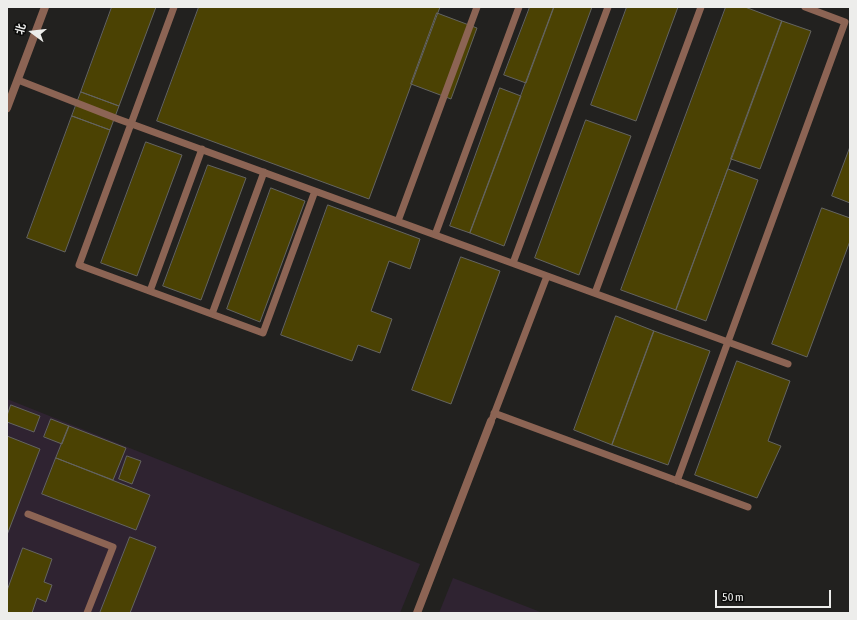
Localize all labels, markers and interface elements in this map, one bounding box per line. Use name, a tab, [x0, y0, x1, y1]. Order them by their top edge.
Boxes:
north arrow	[12, 12, 52, 52]
text: 北	[13, 22, 28, 36]
scale bar	[717, 582, 833, 608]
text: 50 m	[722, 590, 744, 604]

